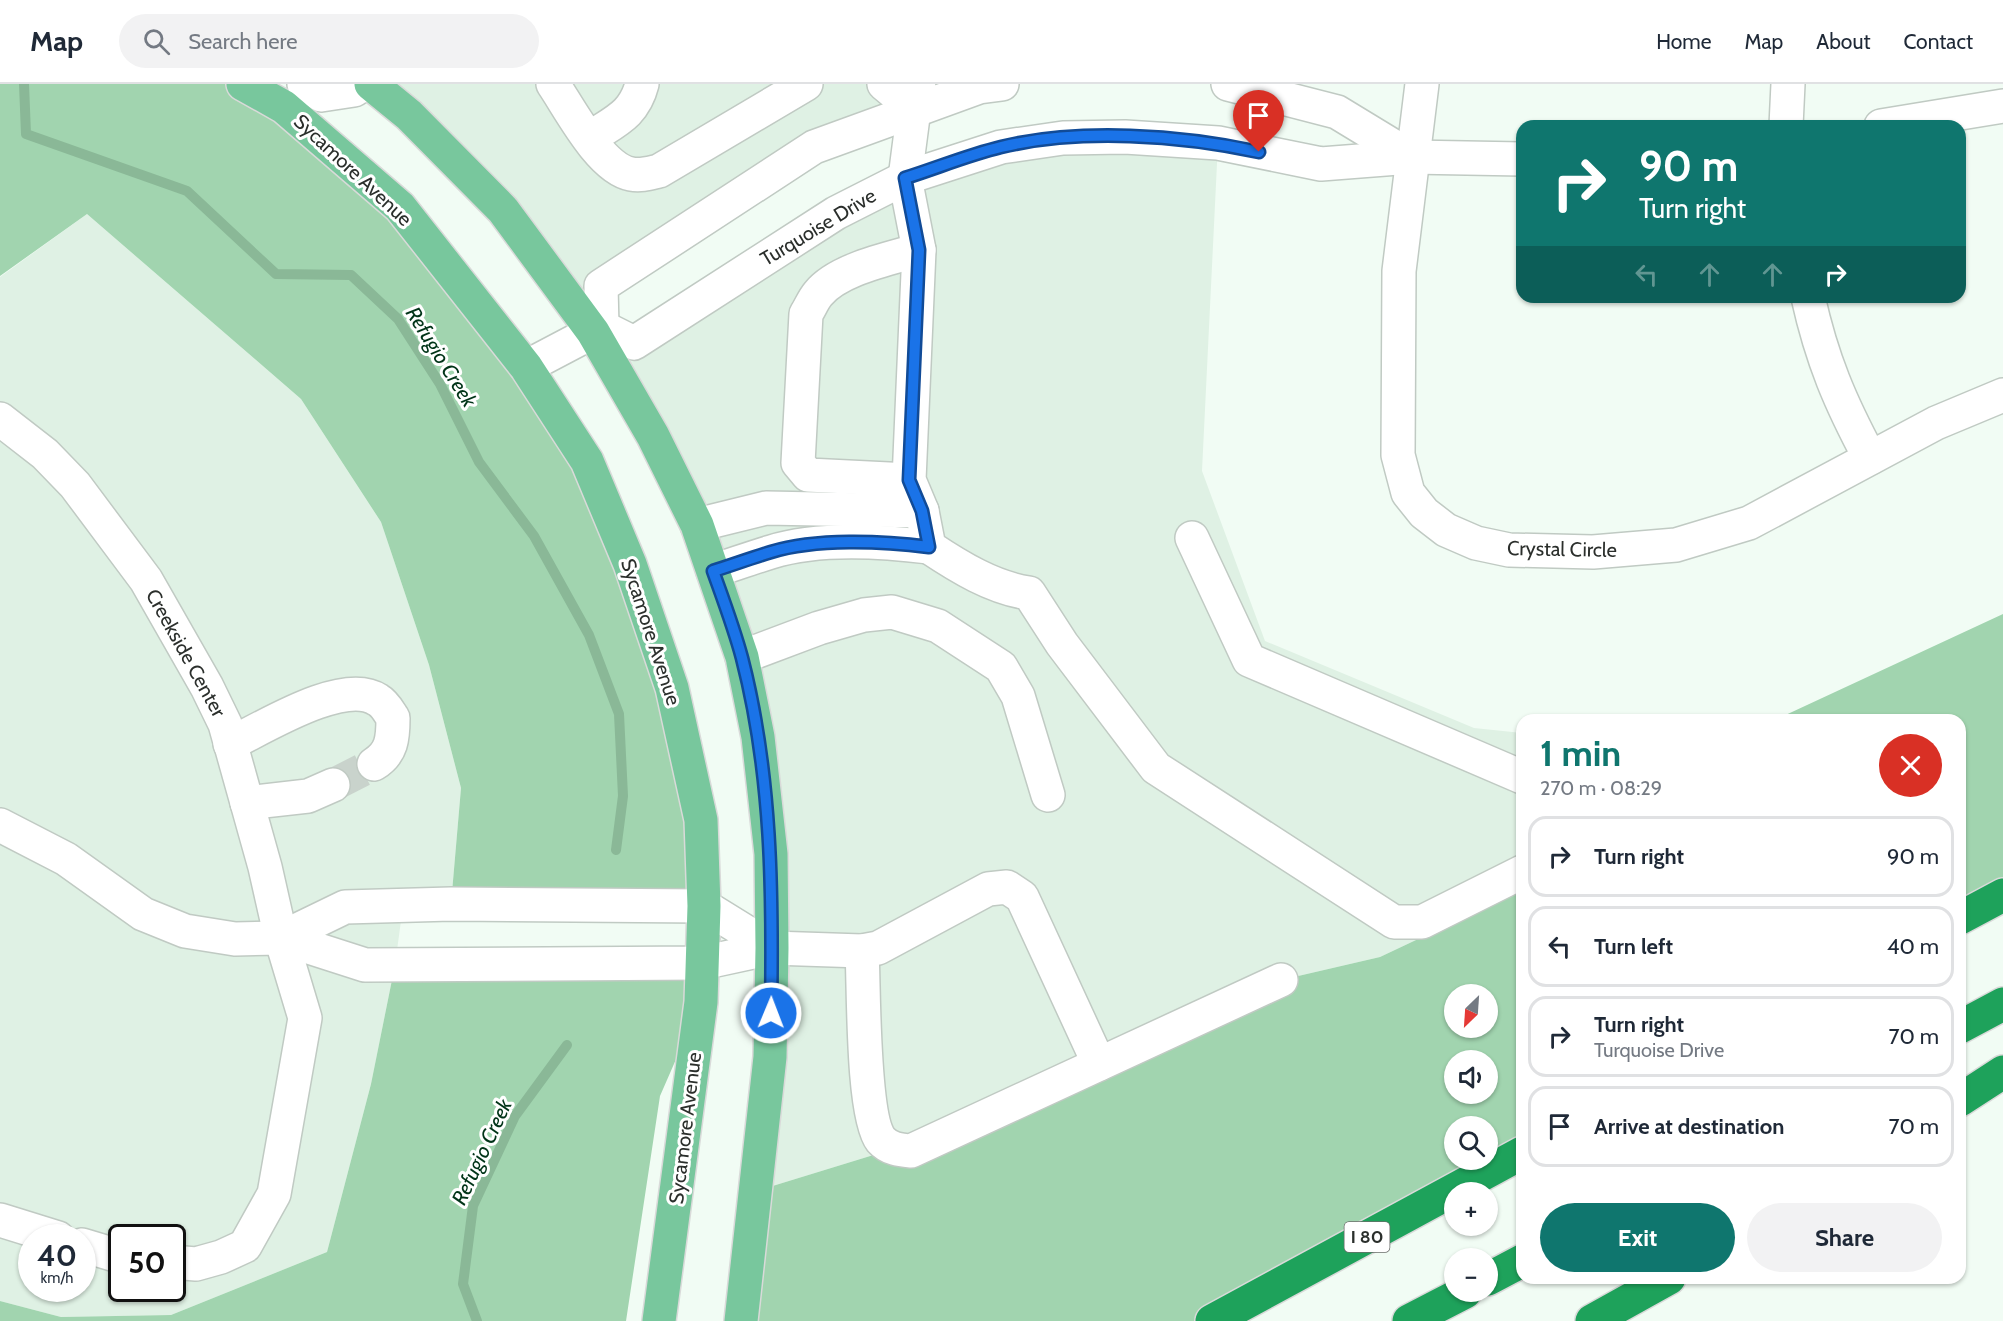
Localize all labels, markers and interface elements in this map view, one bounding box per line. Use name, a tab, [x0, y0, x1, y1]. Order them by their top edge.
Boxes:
search box	[119, 14, 539, 68]
text: Map	[30, 24, 83, 58]
icon: search	[140, 25, 173, 58]
text: Search here	[188, 28, 297, 55]
text: Home	[1656, 29, 1712, 54]
text: Map	[1745, 29, 1783, 54]
text: About	[1816, 29, 1870, 54]
text: Contact	[1903, 29, 1973, 54]
pin	[1233, 90, 1284, 152]
icon: arrive	[1242, 99, 1275, 132]
street label: Sycamore Avenue	[289, 109, 417, 231]
text: 90 m	[1639, 140, 1738, 192]
icon: right	[1540, 144, 1618, 222]
street label: Turquoise Drive	[756, 183, 880, 271]
text: Turn right	[1639, 192, 1746, 225]
icon: left	[1630, 258, 1663, 291]
icon: ahead	[1693, 258, 1726, 291]
icon: ahead	[1756, 258, 1789, 291]
icon: right	[1819, 258, 1852, 291]
water label: Refugio Creek	[401, 302, 483, 412]
street label: Crystal Circle	[1507, 536, 1617, 562]
street label: Sycamore Avenue	[616, 556, 686, 708]
street label: Creekside Center	[141, 585, 231, 722]
text: 1 min	[1540, 731, 1621, 775]
button: close	[1879, 734, 1942, 797]
text: 270 m · 08:29	[1540, 776, 1662, 800]
icon: right	[1543, 840, 1576, 873]
text: Turn right	[1594, 843, 1684, 870]
text: 90 m	[1887, 843, 1939, 870]
icon: left	[1543, 930, 1576, 963]
text: Turn left	[1594, 933, 1673, 960]
text: 40 m	[1887, 933, 1939, 960]
position arrow	[739, 981, 803, 1045]
north arrow	[1444, 984, 1498, 1038]
map controls	[1444, 984, 1498, 1302]
text: Turn right	[1594, 1011, 1684, 1038]
icon: right	[1543, 1020, 1576, 1053]
text: 70 m	[1889, 1023, 1939, 1050]
text: Turquoise Drive	[1594, 1038, 1724, 1062]
button: sound	[1444, 1050, 1498, 1104]
street label: Sycamore Avenue	[664, 1051, 706, 1205]
water label: Refugio Creek	[446, 1094, 517, 1209]
icon: arrive	[1543, 1110, 1576, 1143]
text: Arrive at destination	[1594, 1113, 1784, 1140]
text: 70 m	[1889, 1113, 1939, 1140]
button: search	[1444, 1116, 1498, 1170]
button: +	[1444, 1182, 1498, 1236]
button: Exit	[1540, 1203, 1735, 1272]
button: Share	[1747, 1203, 1942, 1272]
road number: I 80	[1344, 1222, 1390, 1252]
speed limit sign: 50	[108, 1224, 186, 1302]
text: 40	[37, 1237, 77, 1274]
button: −	[1444, 1248, 1498, 1302]
text: km/h	[41, 1269, 73, 1287]

